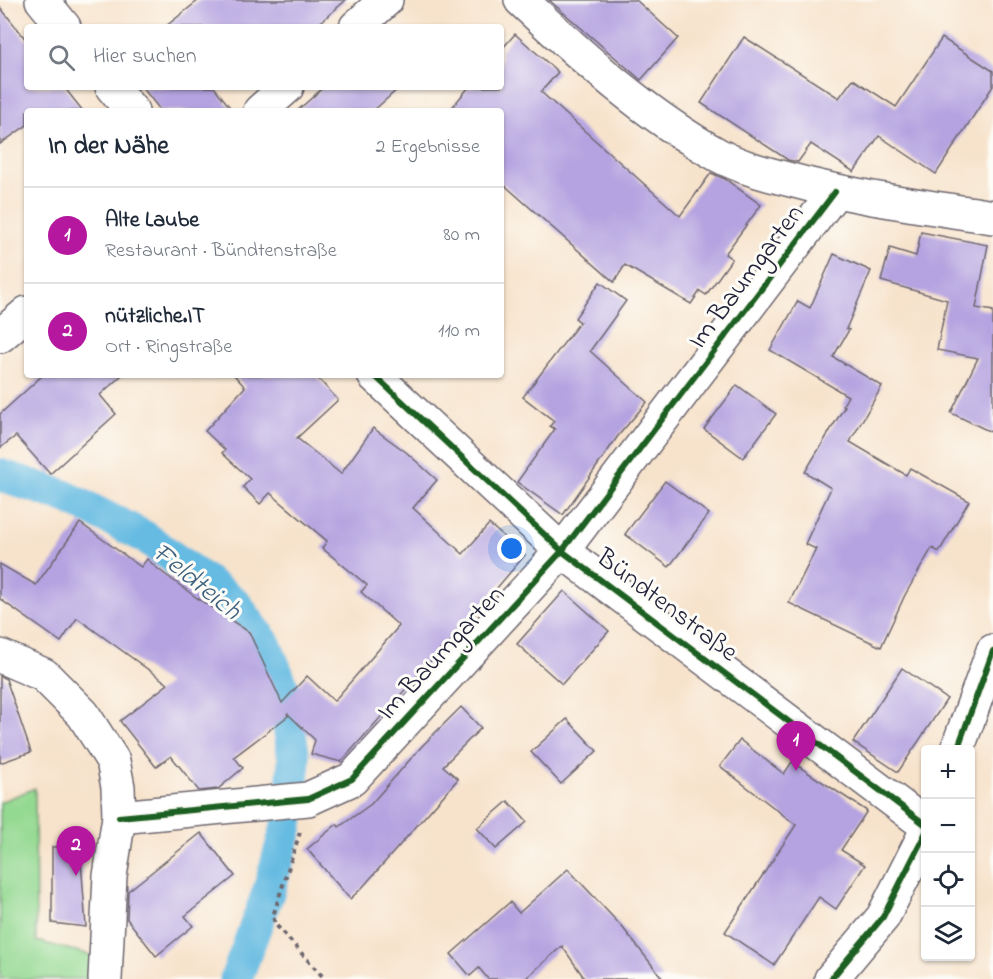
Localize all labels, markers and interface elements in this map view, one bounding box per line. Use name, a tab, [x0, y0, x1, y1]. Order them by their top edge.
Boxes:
search box	[24, 24, 504, 90]
icon: search	[45, 41, 78, 74]
text: Hier suchen	[93, 41, 197, 73]
text: In der Nähe	[48, 128, 169, 166]
text: 2 Ergebnisse	[375, 133, 480, 162]
street label: Im Baumgarten	[679, 197, 815, 358]
text: Alte Laube	[105, 205, 199, 237]
text: 1	[64, 221, 71, 250]
text: 80 m	[443, 221, 480, 250]
text: Restaurant · Bündtenstraße	[105, 237, 337, 266]
text: nützliche.IT	[105, 301, 205, 333]
text: 2	[63, 317, 72, 346]
text: 110 m	[438, 317, 480, 346]
text: Ort · Ringstraße	[105, 333, 232, 362]
water label: Feldteich	[143, 534, 250, 632]
your location	[497, 534, 526, 563]
street label: Bündtenstraße	[587, 539, 746, 673]
street label: Im Baumgarten	[369, 577, 515, 730]
pin: 1	[776, 722, 816, 771]
map controls	[921, 745, 975, 961]
button: +	[921, 745, 975, 799]
button: −	[921, 799, 975, 853]
pin: 2	[56, 826, 96, 876]
button: locate	[921, 853, 975, 907]
button: layers	[921, 907, 975, 961]

